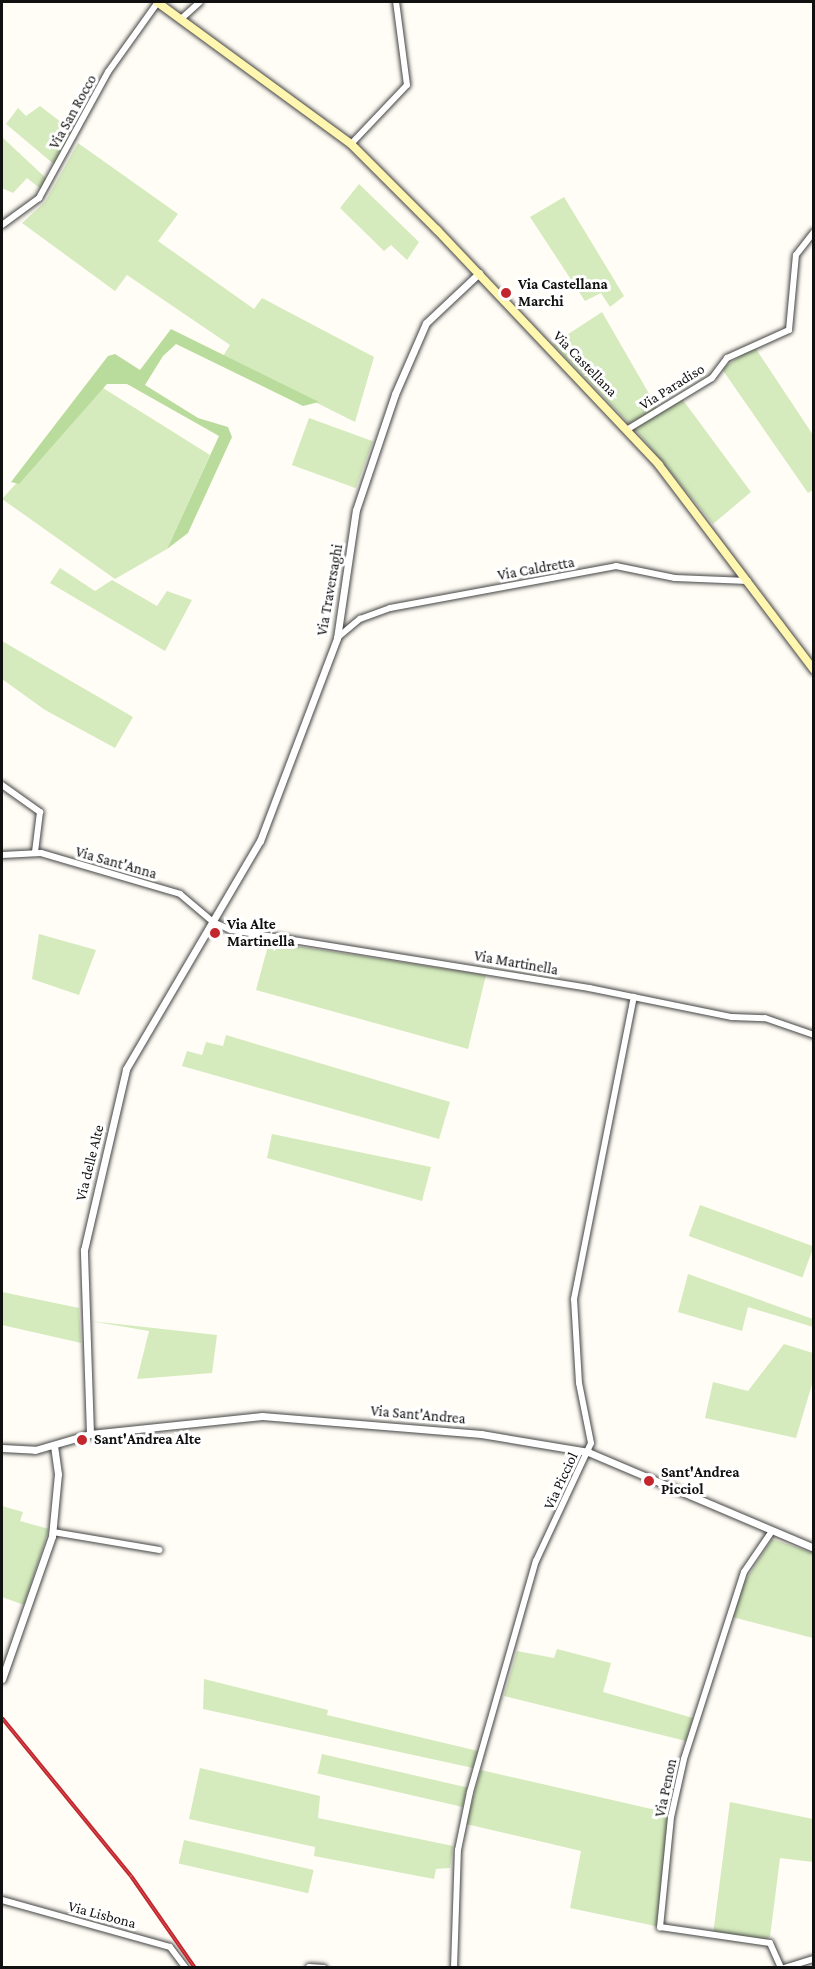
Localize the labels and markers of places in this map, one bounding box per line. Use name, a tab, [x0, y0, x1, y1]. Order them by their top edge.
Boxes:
place label: Via Castellana Marchi	[518, 275, 608, 310]
marker: Via Castellana Marchi	[499, 286, 513, 300]
place label: Via Alte Martinella	[227, 915, 295, 950]
marker: Via Alte Martinella	[208, 926, 222, 940]
place label: Sant'Andrea Alte	[94, 1431, 201, 1449]
marker: Sant'Andrea Alte	[75, 1433, 89, 1447]
place label: Sant'Andrea Picciol	[661, 1463, 740, 1498]
marker: Sant'Andrea Picciol	[642, 1474, 656, 1488]

